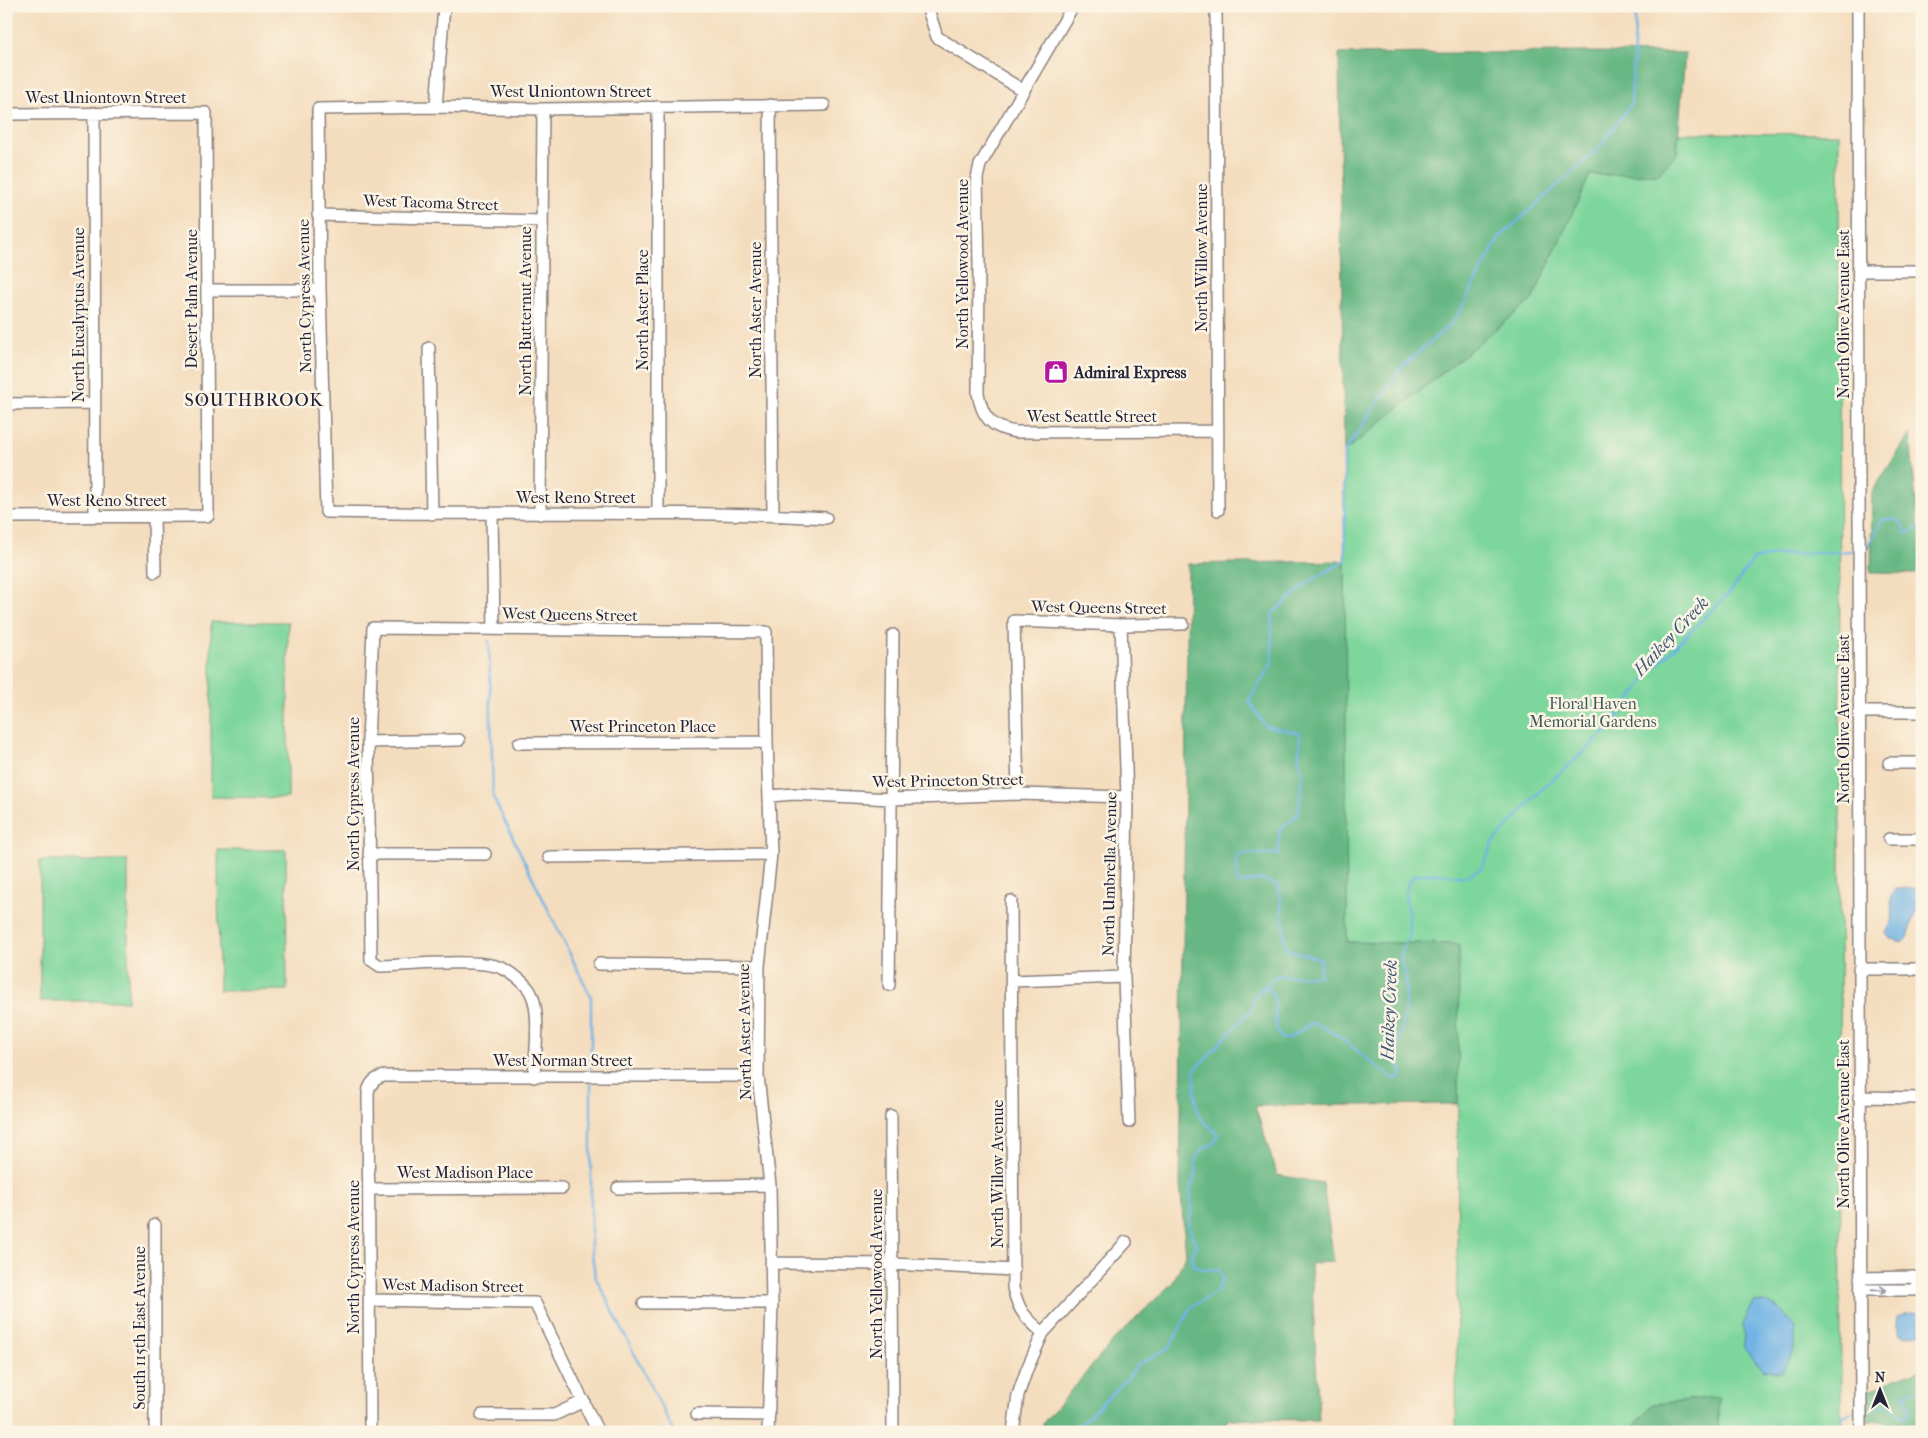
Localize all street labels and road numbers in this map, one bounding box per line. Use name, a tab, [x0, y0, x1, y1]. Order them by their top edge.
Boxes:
street label: West Uniontown Street	[489, 82, 652, 101]
street label: West Uniontown Street	[24, 88, 187, 107]
street label: North Yellowood Avenue	[953, 179, 972, 349]
street label: North Willow Avenue	[1192, 184, 1211, 332]
street label: West Tacoma Street	[362, 191, 500, 214]
street label: North Cypress Avenue	[294, 219, 315, 373]
street label: North Butternut Avenue	[516, 226, 535, 396]
street label: North Eucalyptus Avenue	[69, 227, 88, 403]
street label: Desert Palm Avenue	[182, 229, 201, 369]
street label: North Olive Avenue East	[1834, 229, 1853, 399]
street label: North Aster Avenue	[746, 242, 765, 378]
street label: North Aster Place	[633, 249, 652, 371]
street label: West Seattle Street	[1026, 407, 1158, 426]
street label: West Reno Street	[515, 488, 636, 507]
street label: West Reno Street	[46, 491, 167, 510]
street label: West Queens Street	[1030, 597, 1167, 618]
street label: West Queens Street	[501, 604, 638, 625]
street label: North Olive Avenue East	[1834, 634, 1853, 804]
street label: North Cypress Avenue	[344, 717, 363, 871]
street label: West Princeton Place	[569, 717, 716, 736]
street label: West Princeton Street	[871, 770, 1024, 791]
street label: North Umbrella Avenue	[1099, 791, 1120, 957]
street label: North Aster Avenue	[734, 963, 755, 1100]
street label: North Olive Avenue East	[1834, 1039, 1853, 1209]
street label: West Norman Street	[492, 1051, 633, 1070]
street label: North Willow Avenue	[988, 1100, 1007, 1248]
street label: West Madison Place	[396, 1163, 533, 1182]
street label: North Cypress Avenue	[344, 1180, 363, 1334]
street label: North Yellowood Avenue	[867, 1189, 886, 1359]
street label: South 115th East Avenue	[130, 1246, 149, 1410]
street label: West Madison Street	[381, 1275, 524, 1296]

